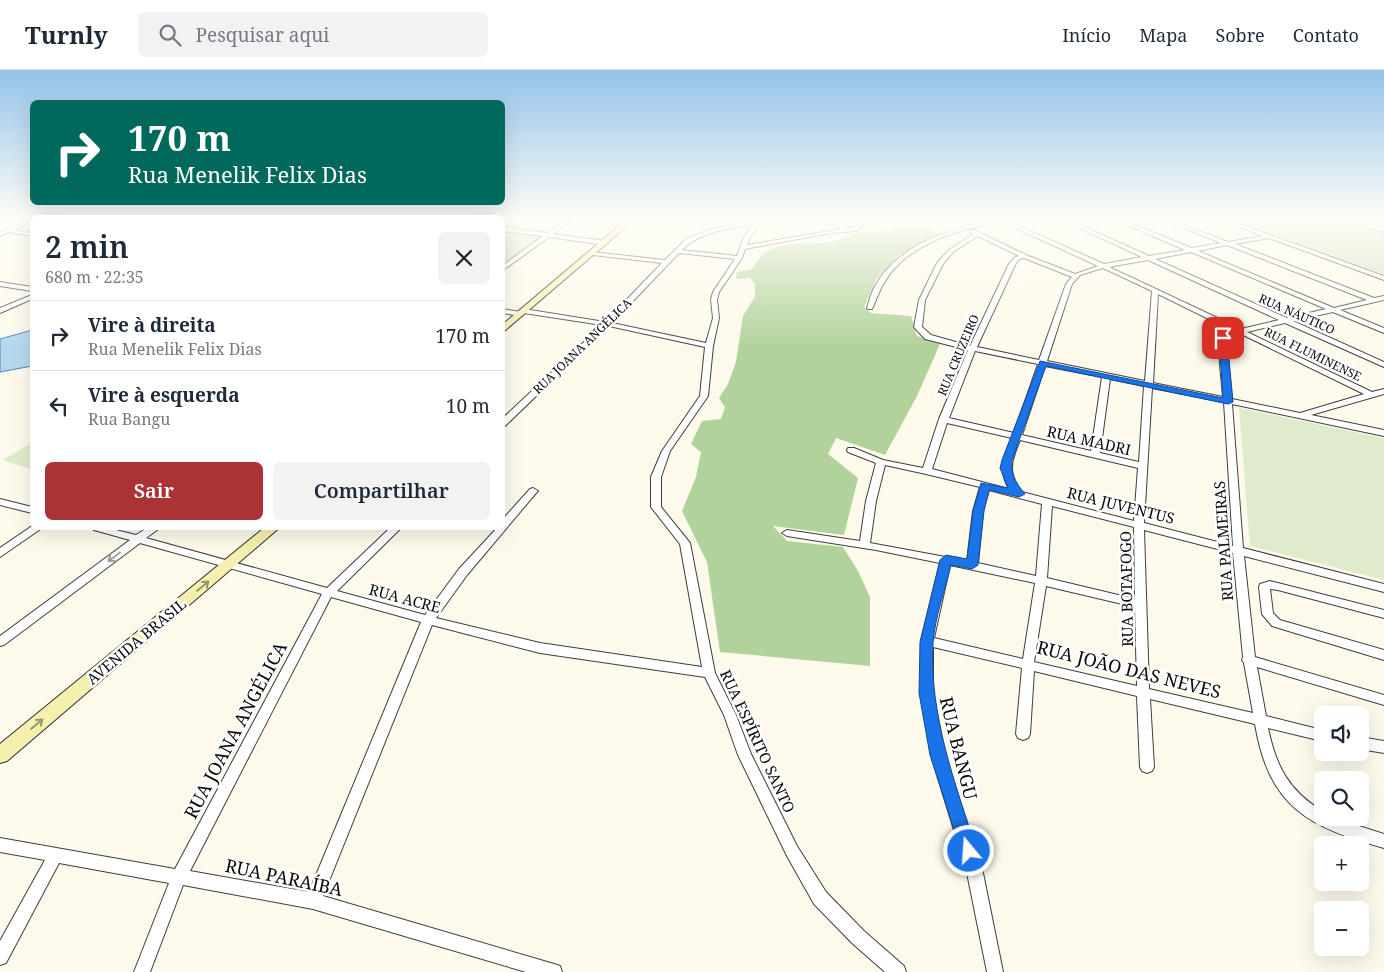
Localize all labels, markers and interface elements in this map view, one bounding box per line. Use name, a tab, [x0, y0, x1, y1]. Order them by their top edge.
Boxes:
search box	[138, 12, 488, 57]
text: Turnly	[25, 18, 108, 51]
icon: search	[156, 21, 184, 49]
text: Pesquisar aqui	[196, 22, 329, 48]
text: Início	[1062, 23, 1111, 47]
text: Mapa	[1139, 23, 1187, 47]
text: Sobre	[1215, 23, 1265, 47]
text: Contato	[1293, 23, 1359, 47]
text: 170 m	[128, 114, 231, 161]
icon: right	[45, 120, 110, 185]
text: Rua Menelik Felix Dias	[128, 159, 367, 189]
text: 2 min	[45, 226, 129, 267]
button: close	[438, 232, 490, 284]
text: 680 m · 22:35	[45, 266, 144, 288]
street label: RUA NÁUTICO	[1256, 290, 1338, 338]
street label: RUA JOANA ANGÉLICA	[529, 294, 635, 398]
text: Vire à direita	[88, 312, 216, 338]
street label: RUA CRUZEIRO	[933, 312, 983, 398]
pin	[1202, 317, 1244, 359]
icon: right	[45, 322, 73, 350]
text: 170 m	[435, 323, 490, 349]
street label: RUA FLUMINENSE	[1261, 323, 1365, 385]
icon: arrive	[1209, 324, 1237, 352]
text: Rua Menelik Felix Dias	[88, 338, 262, 360]
text: Vire à esquerda	[88, 382, 240, 408]
icon: left	[45, 392, 73, 420]
text: 10 m	[446, 393, 490, 419]
text: Rua Bangu	[88, 408, 170, 430]
street label: RUA MADRI	[1045, 421, 1133, 459]
button: Sair	[45, 462, 263, 520]
button: Compartilhar	[273, 462, 490, 520]
street label: RUA PALMEIRAS	[1209, 480, 1237, 602]
street label: RUA JUVENTUS	[1065, 482, 1177, 528]
street label: RUA BOTAFOGO	[1115, 531, 1137, 647]
one-way arrow	[108, 551, 121, 562]
street label: RUA ACRE	[367, 579, 443, 617]
one-way arrow	[196, 580, 209, 592]
street label: AVENIDA BRASIL	[82, 593, 190, 689]
street label: RUA JOÃO DAS NEVES	[1034, 634, 1224, 704]
street label: RUA JOANA ANGÉLICA	[178, 637, 292, 823]
street label: RUA ESPÍRITO SANTO	[716, 666, 800, 816]
street label: RUA BANGU	[935, 694, 983, 802]
map controls	[1314, 706, 1369, 956]
button: sound	[1314, 706, 1369, 761]
one-way arrow	[31, 718, 44, 729]
button: search	[1314, 771, 1369, 826]
position arrow	[942, 824, 994, 876]
button: +	[1314, 836, 1369, 891]
street label: RUA PARAÍBA	[223, 853, 345, 901]
button: −	[1314, 901, 1369, 956]

